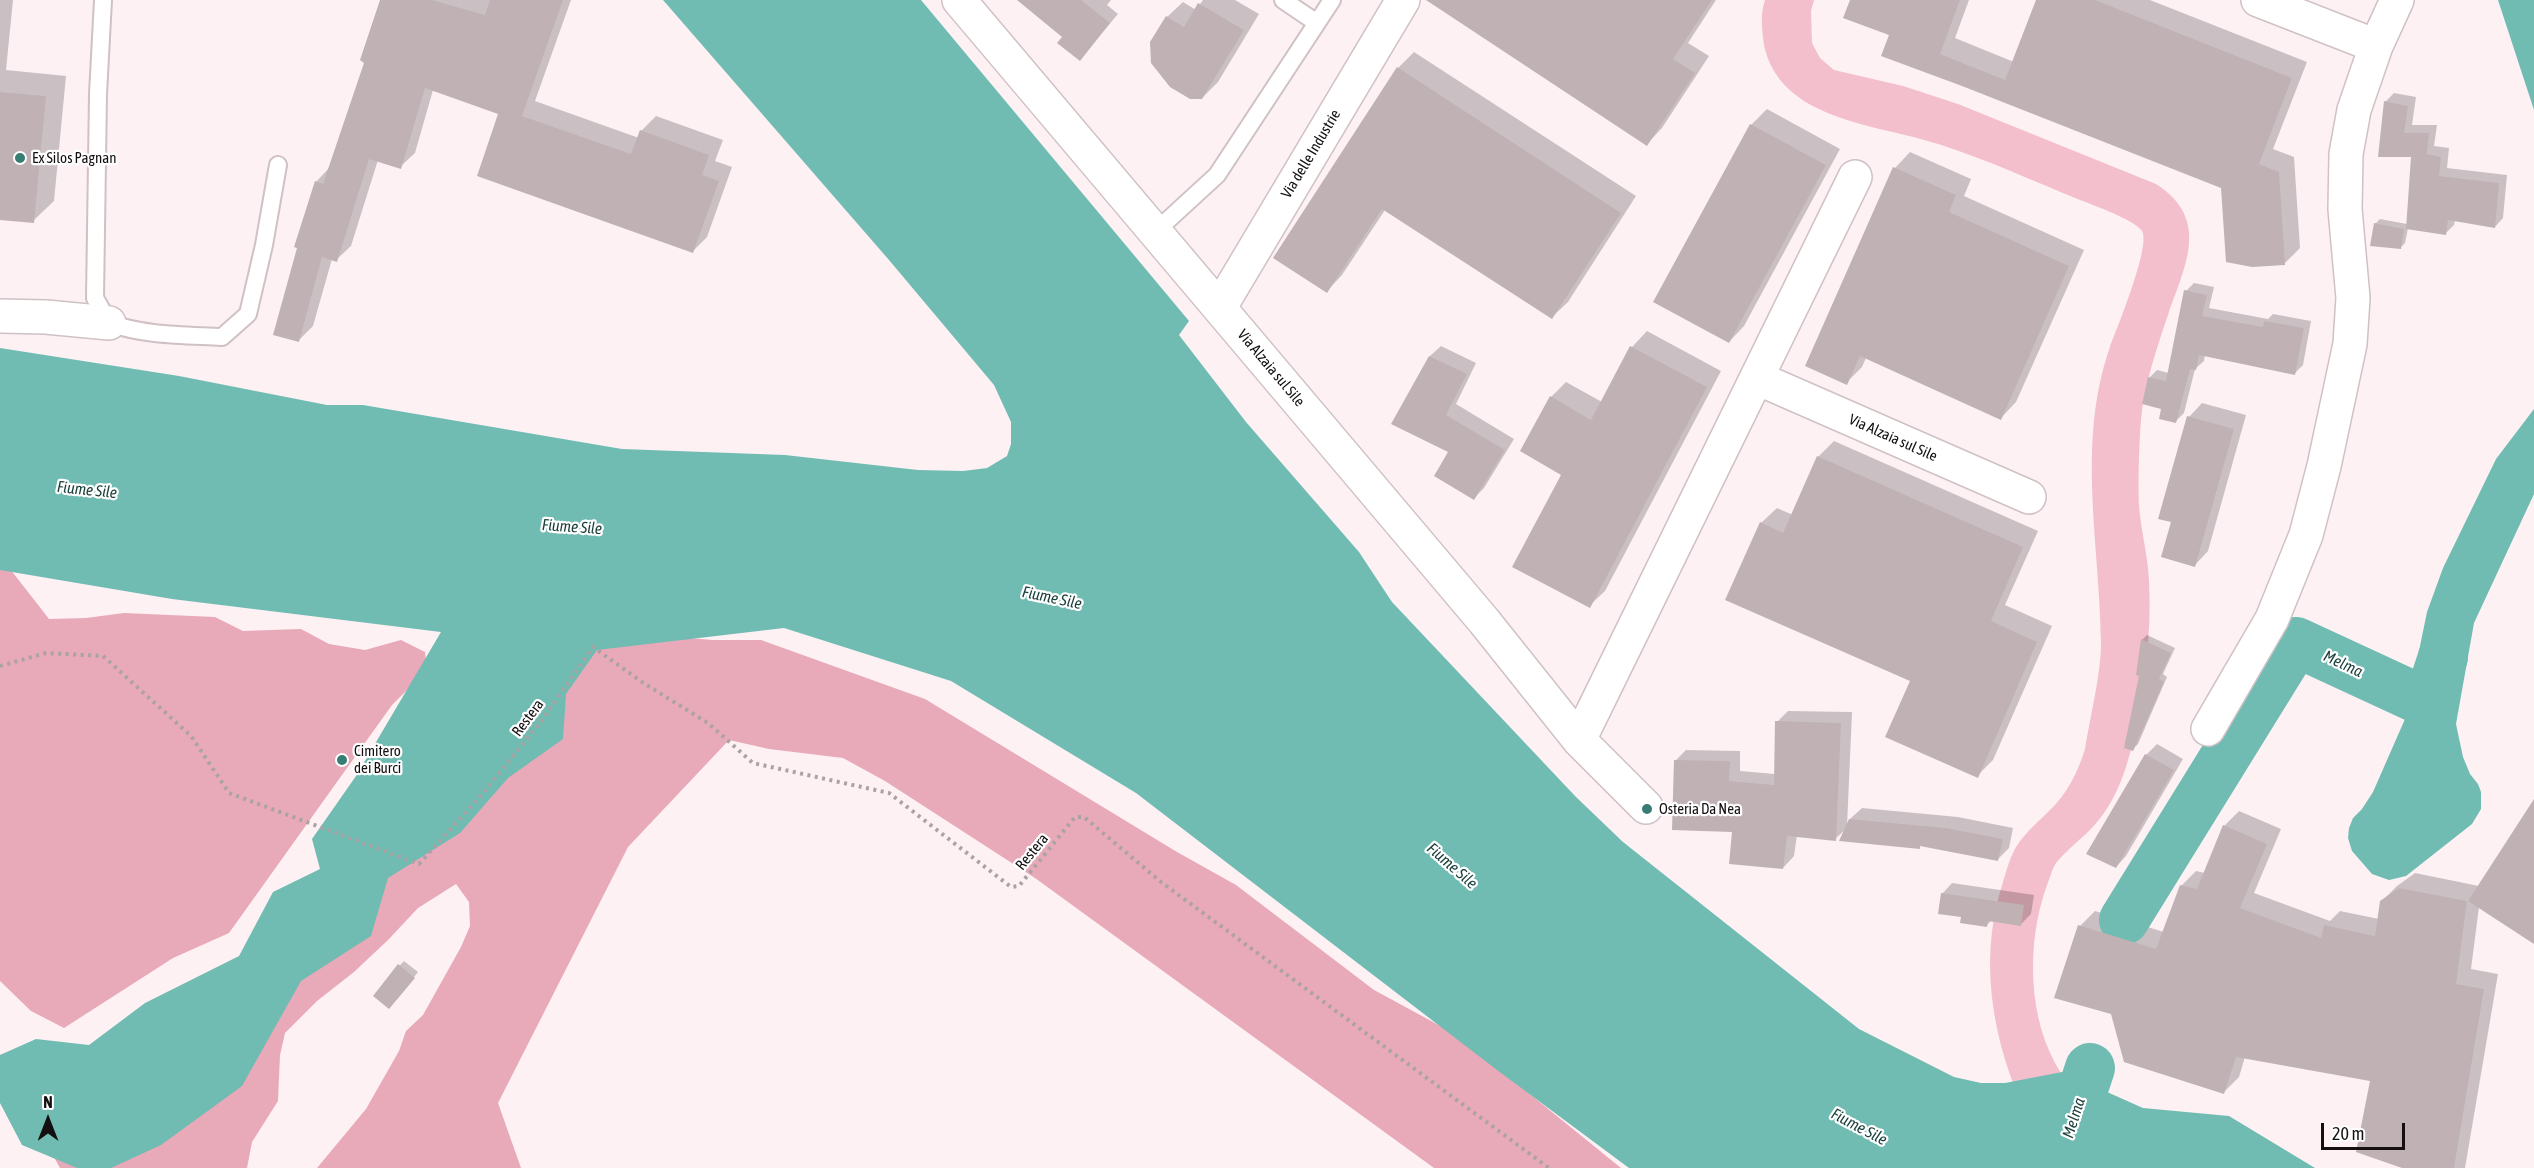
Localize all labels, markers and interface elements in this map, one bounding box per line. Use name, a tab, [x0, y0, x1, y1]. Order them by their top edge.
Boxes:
street label: Via delle Industrie	[1277, 106, 1345, 202]
place label: Ex Silos Pagnan	[32, 149, 116, 167]
marker: Ex Silos Pagnan	[13, 151, 27, 165]
street label: Via Alzaia sul Sile	[1234, 326, 1308, 410]
street label: Via Alzaia sul Sile	[1846, 410, 1940, 466]
water label: Fiume Sile	[56, 477, 118, 503]
water label: Fiume Sile	[541, 515, 603, 539]
water label: Fiume Sile	[1020, 582, 1084, 614]
water label: Melma	[2320, 647, 2366, 681]
street label: Restera	[508, 696, 548, 740]
place label: Cimitero dei Burci	[354, 742, 401, 777]
marker: Cimitero dei Burci	[335, 753, 349, 767]
place label: Osteria Da Nea	[1659, 800, 1741, 818]
marker: Osteria Da Nea	[1640, 802, 1654, 816]
street label: Restera	[1012, 830, 1052, 874]
water label: Fiume Sile	[1423, 839, 1481, 893]
north arrow	[18, 1090, 78, 1150]
text: N	[43, 1093, 53, 1111]
water label: Melma	[2059, 1095, 2089, 1141]
water label: Fiume Sile	[1828, 1104, 1890, 1150]
scale bar	[2324, 1111, 2408, 1149]
text: 20 m	[2332, 1123, 2364, 1144]

